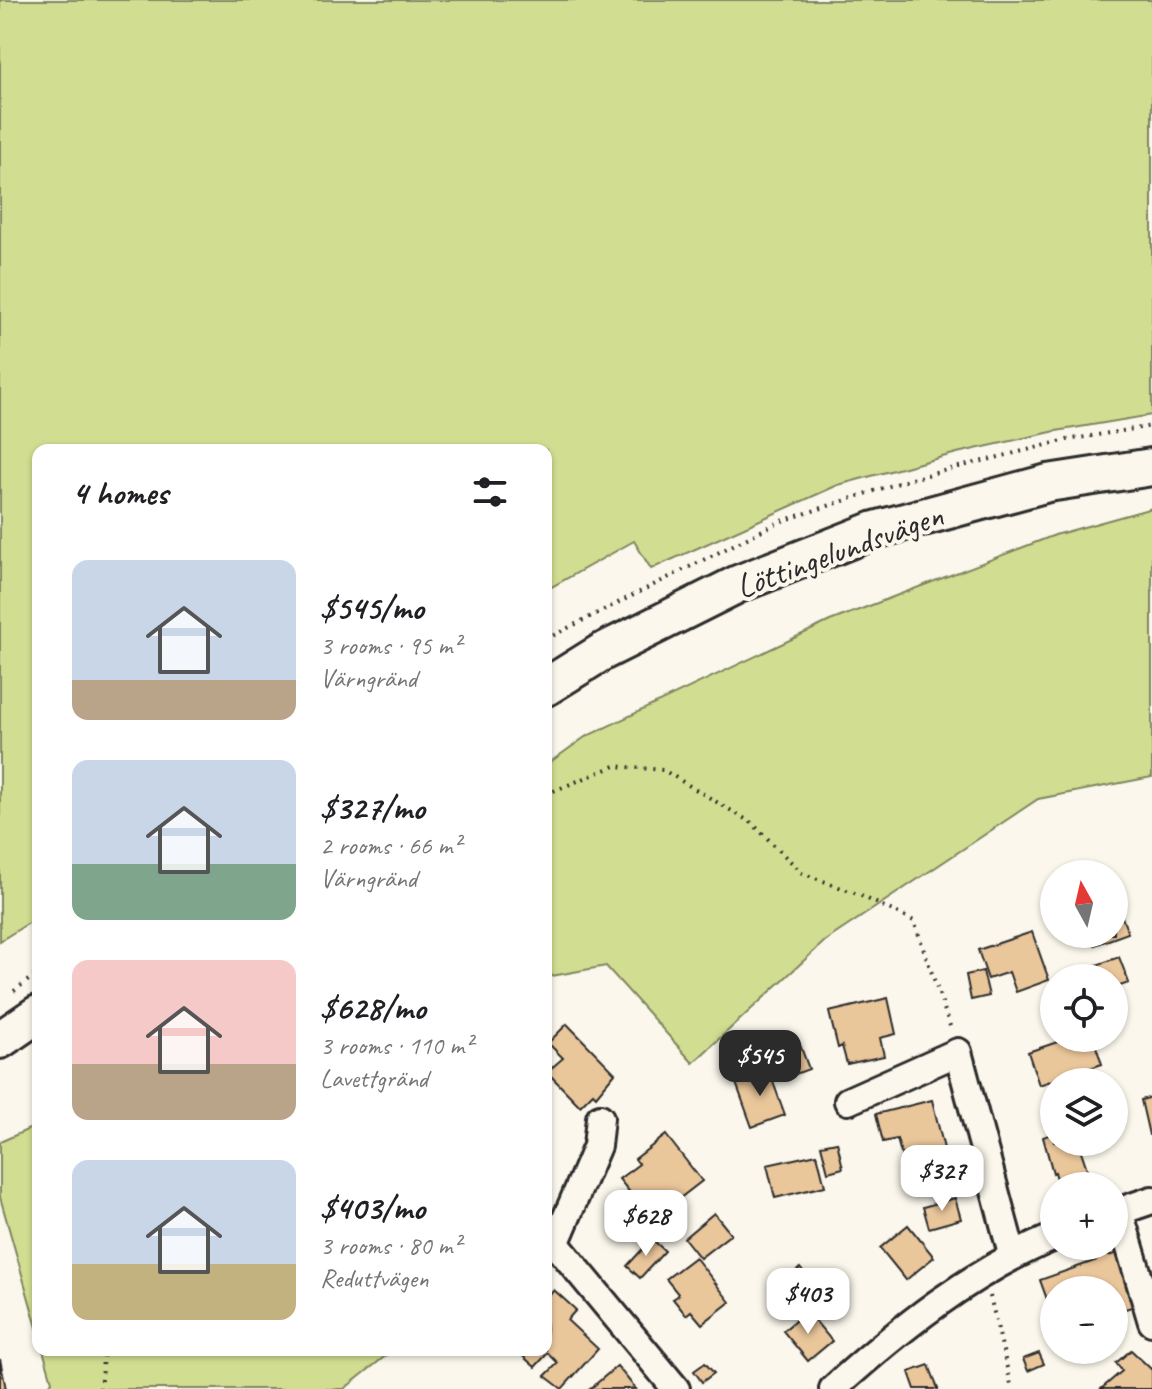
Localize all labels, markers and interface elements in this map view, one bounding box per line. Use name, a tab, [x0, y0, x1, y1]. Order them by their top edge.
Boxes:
icon: filters	[468, 470, 512, 514]
text: 4 homes	[72, 471, 168, 514]
street label: Löttingelundsvägen	[730, 493, 949, 608]
text: $545/mo	[320, 586, 424, 629]
icon: home	[136, 592, 232, 688]
text: 3 rooms · 95 m²	[320, 629, 461, 662]
text: Värngränd	[320, 662, 417, 695]
text: $327/mo	[320, 786, 425, 829]
icon: home	[136, 792, 232, 888]
text: 2 rooms · 66 m²	[320, 829, 461, 862]
north arrow	[1040, 860, 1128, 948]
map controls	[1040, 860, 1128, 1364]
text: Värngränd	[320, 862, 417, 895]
button: locate	[1040, 964, 1128, 1052]
text: $628/mo	[320, 986, 425, 1029]
icon: home	[136, 992, 232, 1088]
text: 3 rooms · 110 m²	[320, 1029, 472, 1062]
pin: $545	[713, 1030, 807, 1098]
text: $545	[737, 1039, 783, 1072]
text: Lavettgränd	[320, 1062, 428, 1095]
button: layers	[1040, 1068, 1128, 1156]
pin: $327	[895, 1145, 989, 1213]
text: $327	[919, 1154, 965, 1187]
button: +	[1040, 1172, 1128, 1260]
text: $403/mo	[320, 1186, 425, 1229]
pin: $628	[599, 1190, 693, 1258]
icon: home	[136, 1192, 232, 1288]
text: $628	[622, 1199, 670, 1232]
text: 3 rooms · 80 m²	[320, 1229, 461, 1262]
text: Reduttvägen	[320, 1262, 429, 1295]
pin: $403	[761, 1268, 855, 1336]
button: −	[1040, 1276, 1128, 1364]
text: $403	[785, 1277, 831, 1310]

